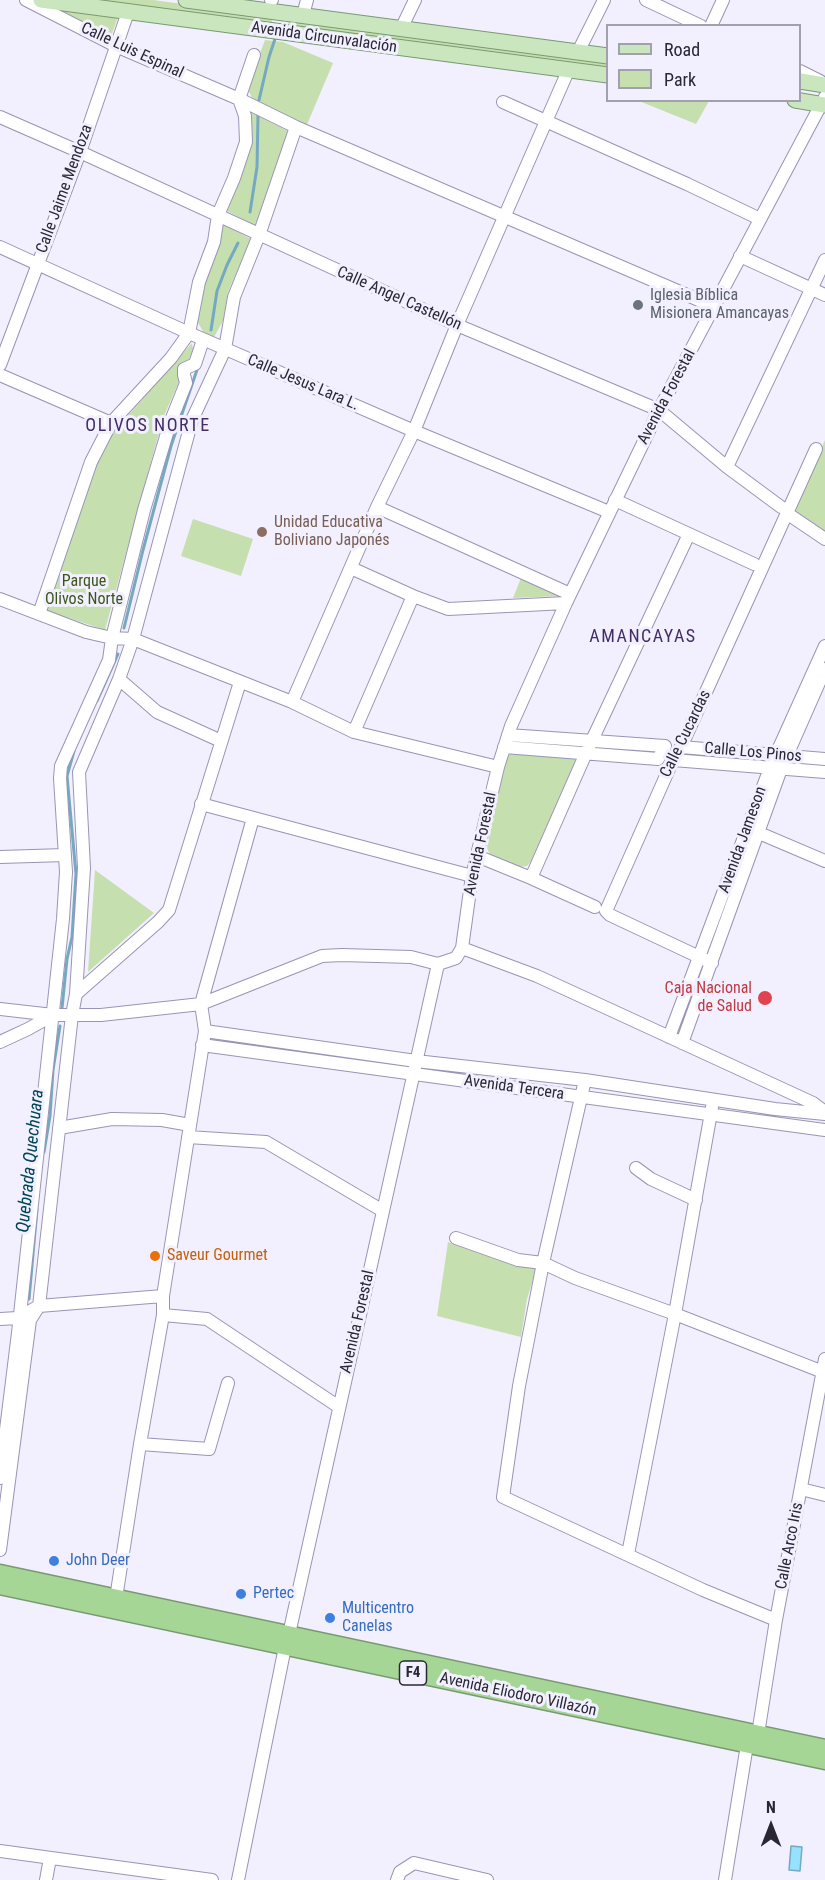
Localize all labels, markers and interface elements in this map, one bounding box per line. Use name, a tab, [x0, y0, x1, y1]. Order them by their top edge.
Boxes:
street label: Avenida Circunvalación	[250, 18, 398, 58]
street label: Calle Luis Espinal	[78, 19, 186, 83]
legend	[606, 24, 801, 102]
text: Road	[664, 39, 700, 60]
text: Park	[664, 69, 696, 90]
street label: Calle Jaime Mendoza	[33, 122, 97, 256]
street label: Calle Angel Castellón	[334, 263, 464, 335]
place label: Iglesia Bíblica Misionera Amancayas	[650, 286, 789, 324]
marker: Iglesia Bíblica Misionera Amancayas	[631, 298, 645, 312]
street label: Avenida Forestal	[634, 346, 700, 448]
street label: Calle Jesus Lara L.	[244, 351, 362, 415]
district label: OLIVOS NORTE	[85, 415, 211, 437]
place label: Unidad Educativa Boliviano Japonés	[274, 513, 390, 551]
marker: Unidad Educativa Boliviano Japonés	[255, 525, 269, 539]
park label: Parque Olivos Norte	[45, 572, 123, 610]
district label: AMANCAYAS	[589, 626, 697, 648]
street label: Calle Cucardas	[657, 687, 715, 781]
street label: Calle Los Pinos	[704, 739, 802, 767]
street label: Avenida Jameson	[715, 784, 771, 896]
street label: Avenida Forestal	[461, 791, 501, 897]
place label: Caja Nacional de Salud	[665, 979, 752, 1017]
marker: Caja Nacional de Salud	[756, 989, 774, 1007]
street label: Avenida Tercera	[463, 1071, 565, 1105]
water label: Quebrada Quechuara	[13, 1088, 49, 1234]
place label: Saveur Gourmet	[167, 1246, 268, 1266]
marker: Saveur Gourmet	[148, 1249, 162, 1263]
street label: Avenida Forestal	[337, 1269, 379, 1375]
street label: Calle Arco Iris	[772, 1501, 808, 1591]
place label: John Deer	[66, 1551, 130, 1571]
marker: John Deer	[47, 1554, 61, 1568]
place label: Pertec	[253, 1584, 294, 1604]
marker: Pertec	[234, 1587, 248, 1601]
place label: Multicentro Canelas	[342, 1599, 414, 1637]
marker: Multicentro Canelas	[323, 1611, 337, 1625]
road number: F4	[400, 1661, 426, 1685]
street label: Avenida Eliodoro Villazón	[438, 1669, 598, 1721]
north arrow	[741, 1796, 801, 1856]
text: N	[766, 1798, 776, 1817]

